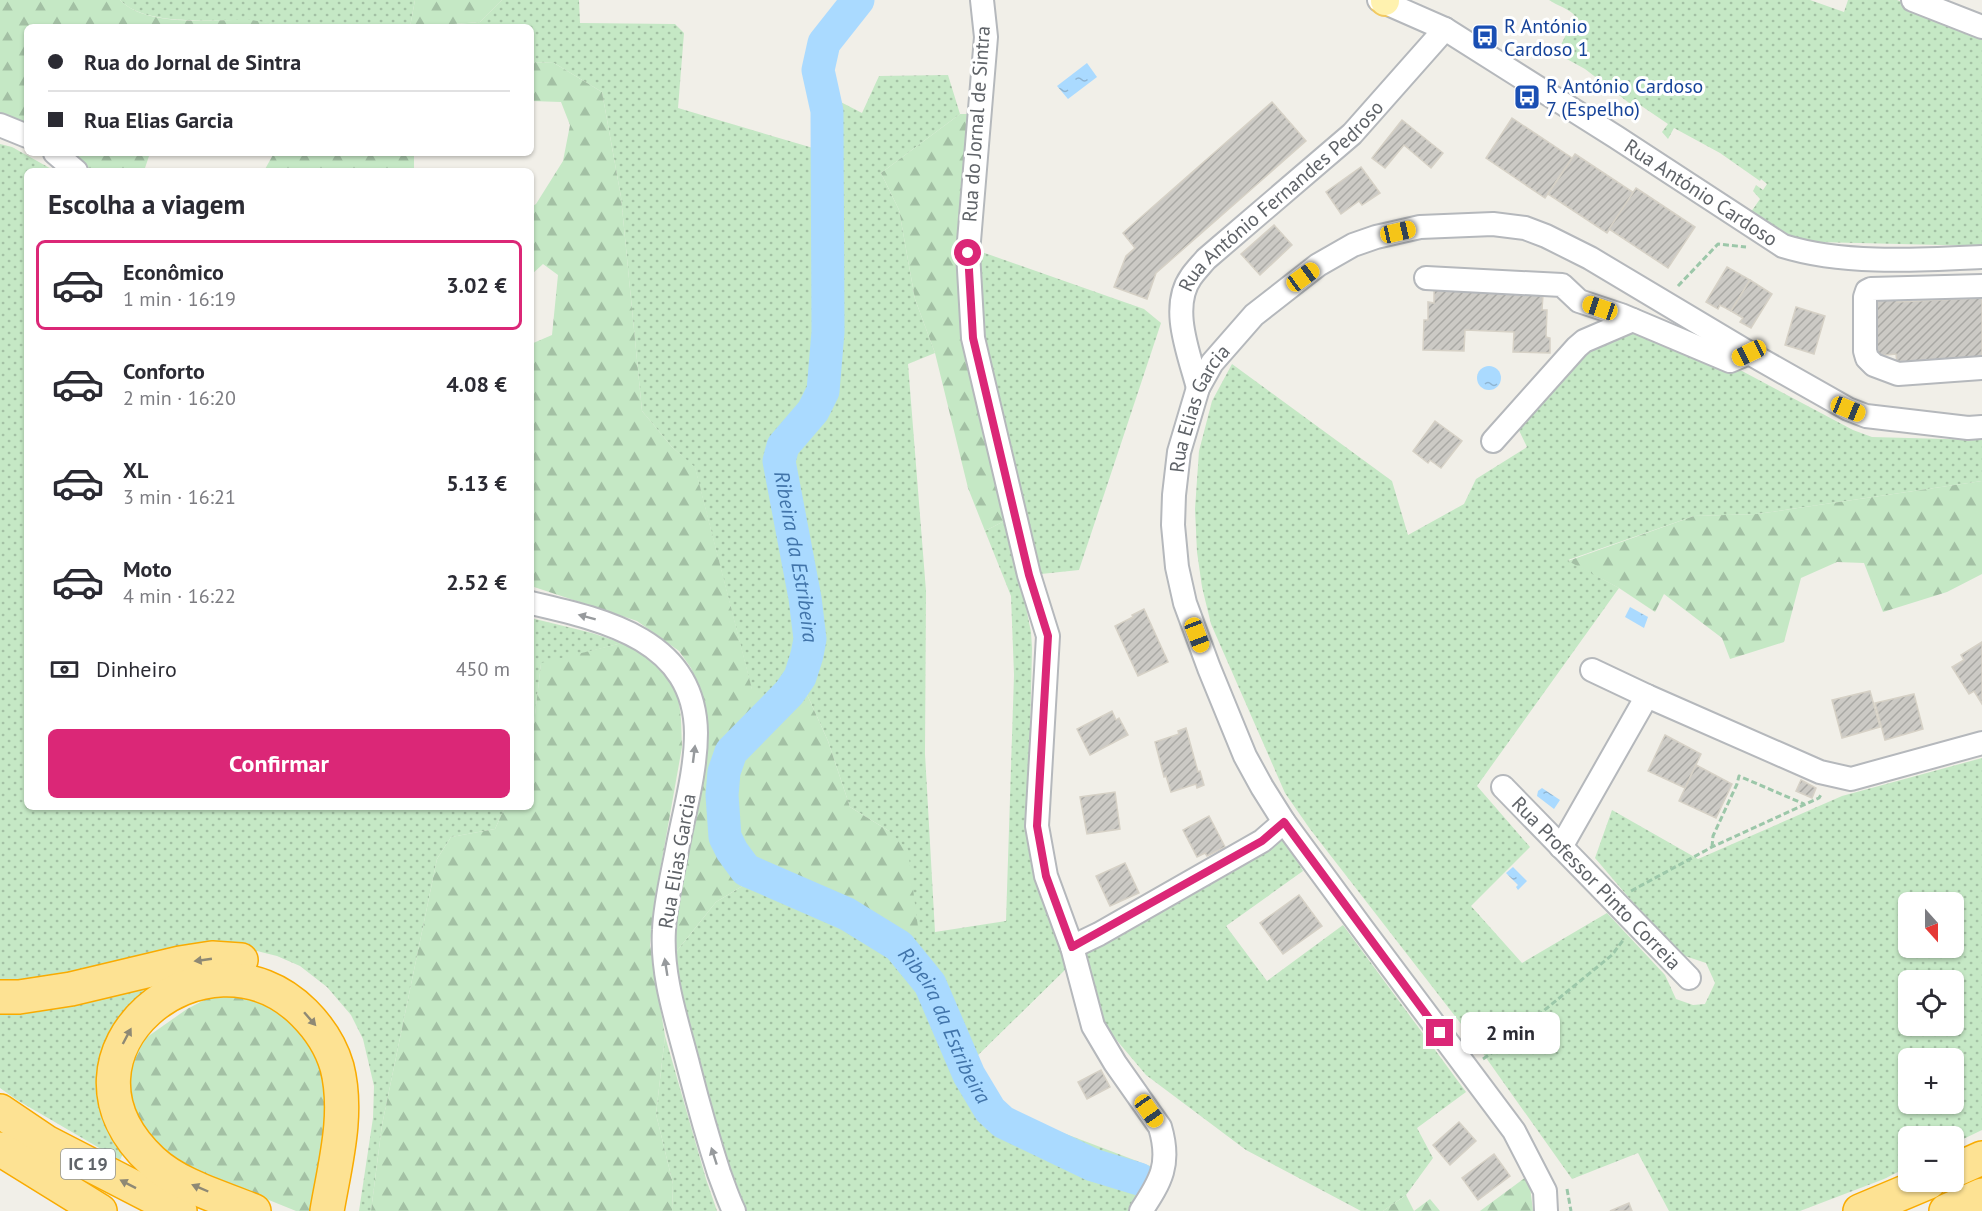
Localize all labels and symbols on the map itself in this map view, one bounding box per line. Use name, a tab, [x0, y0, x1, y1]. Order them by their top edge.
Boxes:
place label: R António Cardoso 1	[1504, 13, 1589, 62]
bus stop icon: R António Cardoso 1	[1470, 22, 1500, 52]
street label: Rua do Jornal de Sintra	[956, 25, 996, 223]
place label: R António Cardoso 7 (Espelho)	[1546, 73, 1703, 122]
bus stop icon: R António Cardoso 7 (Espelho)	[1512, 82, 1542, 112]
street label: Rua António Fernandes Pedroso	[1172, 95, 1389, 295]
street label: Rua António Cardoso	[1620, 133, 1783, 252]
car	[1378, 219, 1418, 245]
route start	[954, 239, 981, 266]
car	[1283, 259, 1323, 295]
car	[1580, 294, 1620, 322]
car	[1729, 337, 1769, 369]
street label: Rua Elias Garcia	[1164, 339, 1235, 474]
car	[1828, 394, 1868, 424]
water label: Ribeira da Estribeira	[768, 469, 824, 645]
one-way arrow	[578, 612, 596, 621]
car	[1182, 615, 1212, 655]
one-way arrow	[689, 745, 698, 764]
street label: Rua Elias Garcia	[652, 791, 702, 931]
street label: Rua Professor Pinto Correia	[1506, 791, 1687, 975]
north arrow	[1898, 892, 1964, 958]
water label: Ribeira da Estribeira	[892, 941, 997, 1109]
one-way arrow	[193, 955, 212, 964]
one-way arrow	[662, 958, 671, 977]
one-way arrow	[303, 1012, 317, 1027]
callout: 2 min	[1461, 1012, 1560, 1054]
route end	[1426, 1019, 1453, 1046]
one-way arrow	[121, 1027, 131, 1045]
car	[1131, 1091, 1167, 1131]
one-way arrow	[709, 1147, 718, 1165]
road number: IC 19	[61, 1149, 115, 1179]
one-way arrow	[119, 1179, 136, 1189]
one-way arrow	[191, 1183, 209, 1193]

